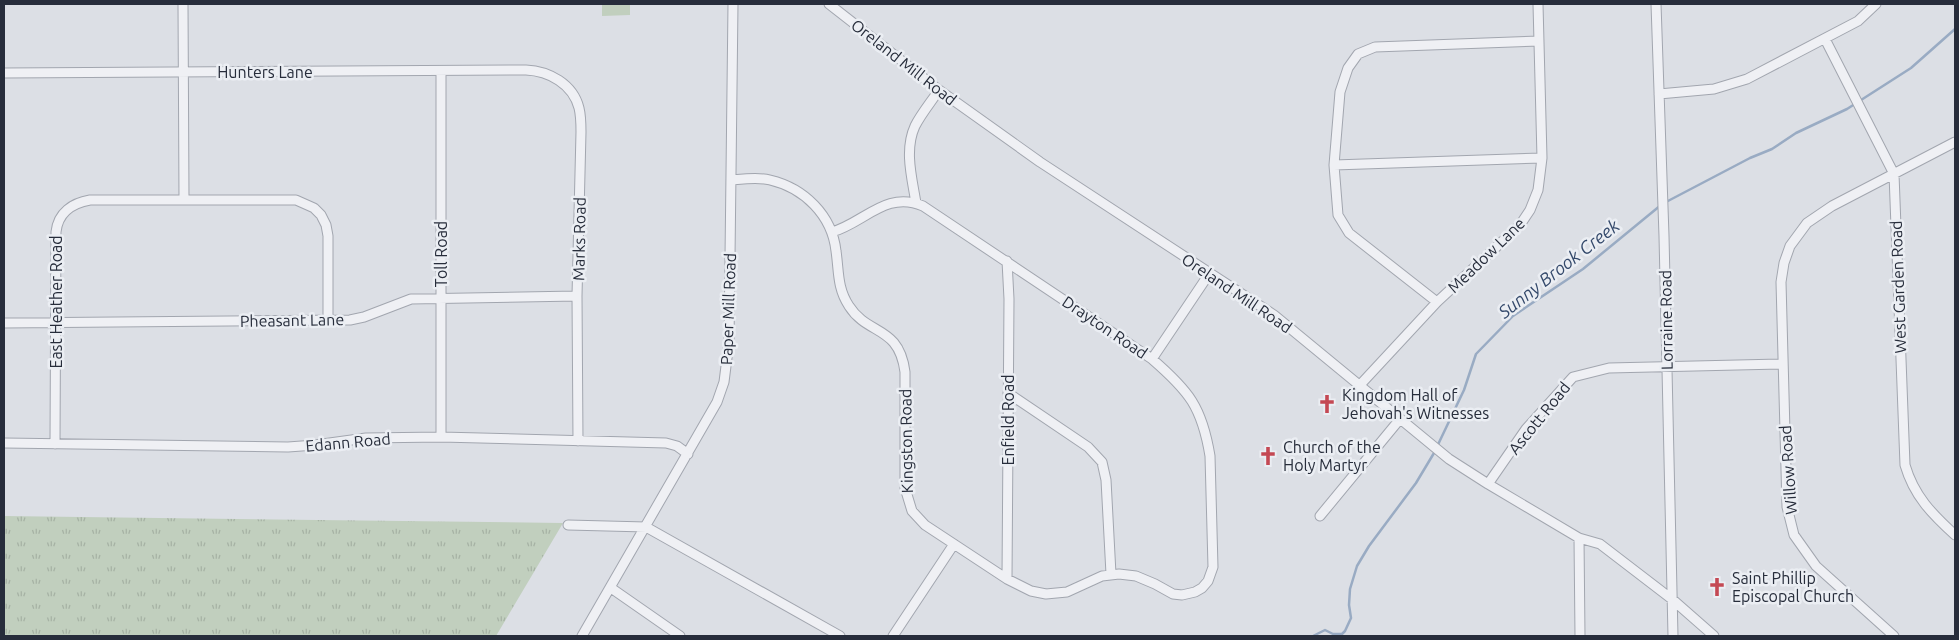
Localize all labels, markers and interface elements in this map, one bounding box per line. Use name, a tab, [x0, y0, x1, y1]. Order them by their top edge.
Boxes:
street label: Oreland Mill Road	[848, 15, 960, 109]
street label: Hunters Lane	[217, 63, 313, 81]
street label: Marks Road	[569, 197, 589, 281]
street label: Meadow Lane	[1444, 214, 1528, 296]
water label: Sunny Brook Creek	[1493, 214, 1623, 322]
street label: West Garden Road	[1887, 220, 1909, 354]
street label: Toll Road	[432, 221, 450, 287]
street label: East Heather Road	[47, 235, 65, 369]
street label: Oreland Mill Road	[1179, 250, 1295, 336]
street label: Paper Mill Road	[717, 253, 739, 365]
street label: Lorraine Road	[1656, 270, 1676, 370]
street label: Drayton Road	[1059, 292, 1151, 362]
street label: Pheasant Lane	[240, 310, 344, 330]
street label: Enfield Road	[999, 374, 1017, 466]
street label: Ascott Road	[1504, 378, 1574, 458]
place label: Kingdom Hall of Jehovah's Witnesses	[1342, 386, 1489, 422]
street label: Kingston Road	[896, 389, 916, 493]
church icon: Kingdom Hall of Jehovah's Witnesses	[1316, 393, 1338, 415]
street label: Willow Road	[1776, 425, 1800, 515]
street label: Edann Road	[305, 429, 391, 455]
place label: Church of the Holy Martyr	[1283, 438, 1381, 474]
church icon: Church of the Holy Martyr	[1257, 445, 1279, 467]
place label: Saint Phillip Episcopal Church	[1732, 569, 1854, 605]
church icon: Saint Phillip Episcopal Church	[1706, 576, 1728, 598]

